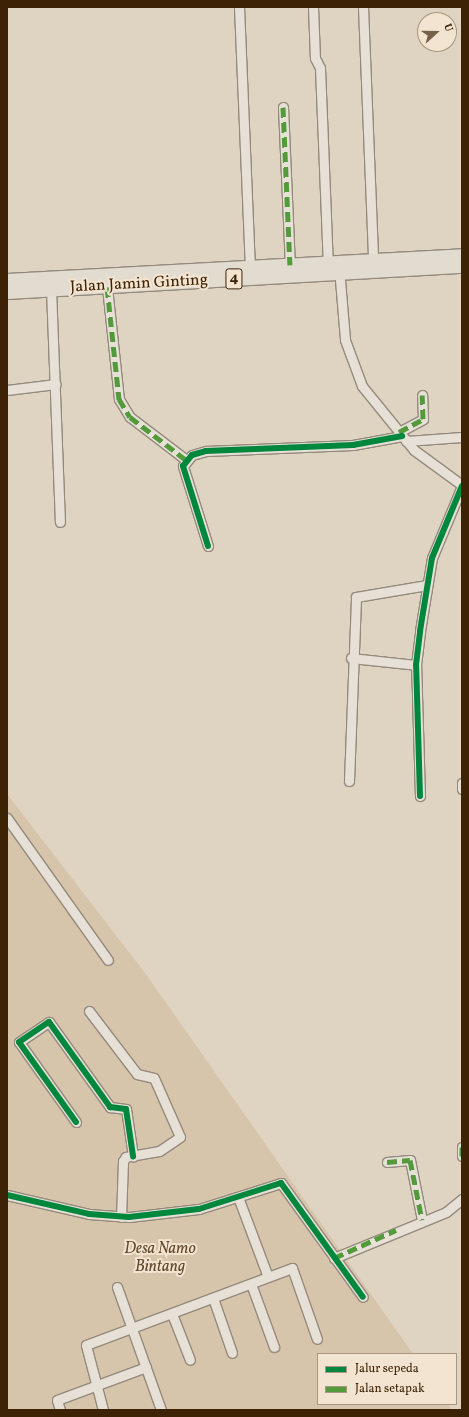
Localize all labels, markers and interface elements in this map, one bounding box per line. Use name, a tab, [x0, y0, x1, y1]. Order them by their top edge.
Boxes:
north arrow	[417, 12, 457, 52]
text: U	[439, 22, 456, 34]
road number: 4	[225, 266, 243, 292]
street label: Jalan Jamin Ginting	[70, 271, 208, 297]
park label: Desa Namo Bintang	[124, 1239, 196, 1277]
legend	[317, 1353, 457, 1405]
text: Jalur sepeda	[355, 1361, 419, 1377]
text: Jalan setapak	[355, 1381, 424, 1397]

